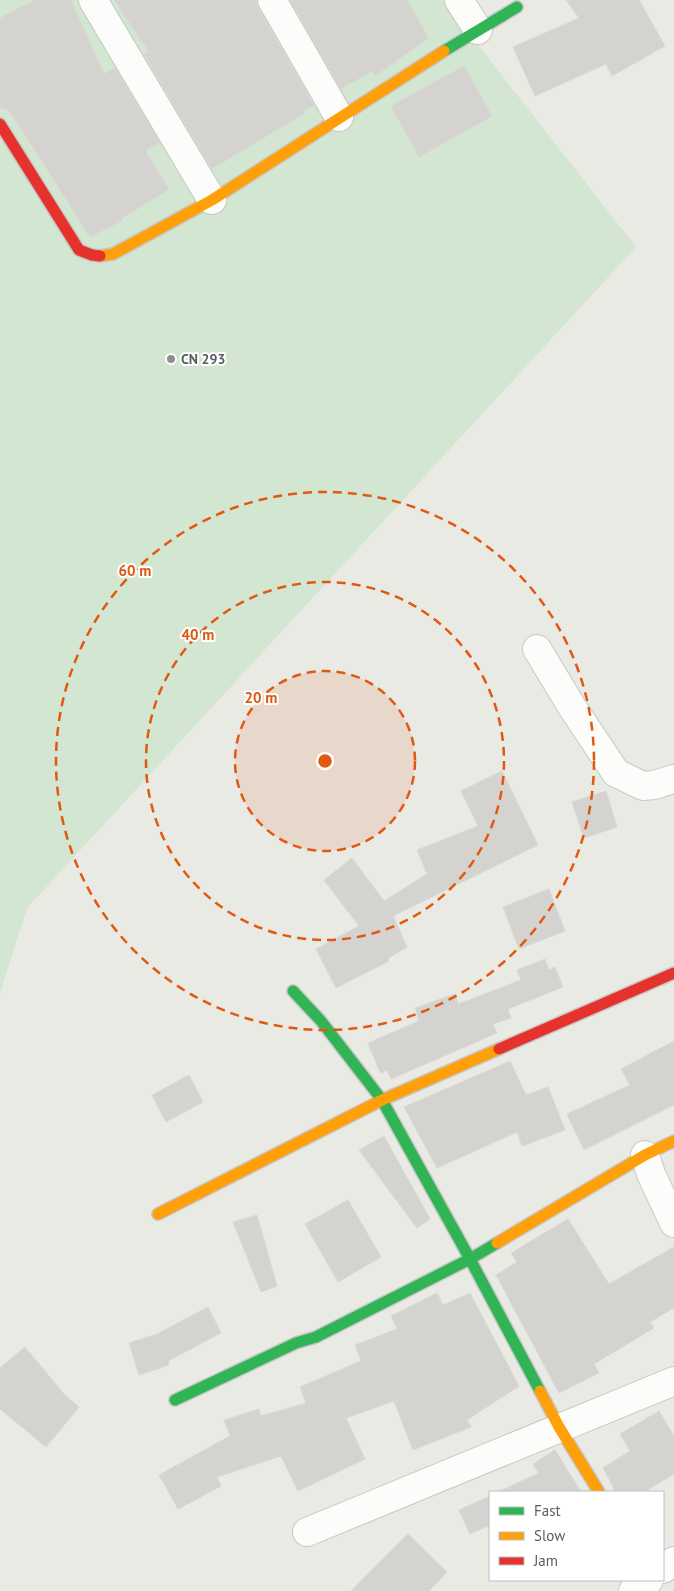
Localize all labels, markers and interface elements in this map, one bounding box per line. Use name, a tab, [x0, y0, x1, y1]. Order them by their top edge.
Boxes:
place label: CN 293	[181, 350, 225, 368]
marker: CN 293	[165, 353, 177, 365]
text: 60 m	[119, 561, 151, 580]
text: 40 m	[182, 625, 214, 644]
text: 20 m	[245, 688, 277, 707]
centre of rings	[316, 752, 334, 770]
legend	[489, 1491, 664, 1581]
text: Fast	[534, 1501, 561, 1520]
text: Slow	[534, 1526, 565, 1545]
text: Jam	[533, 1551, 558, 1570]

